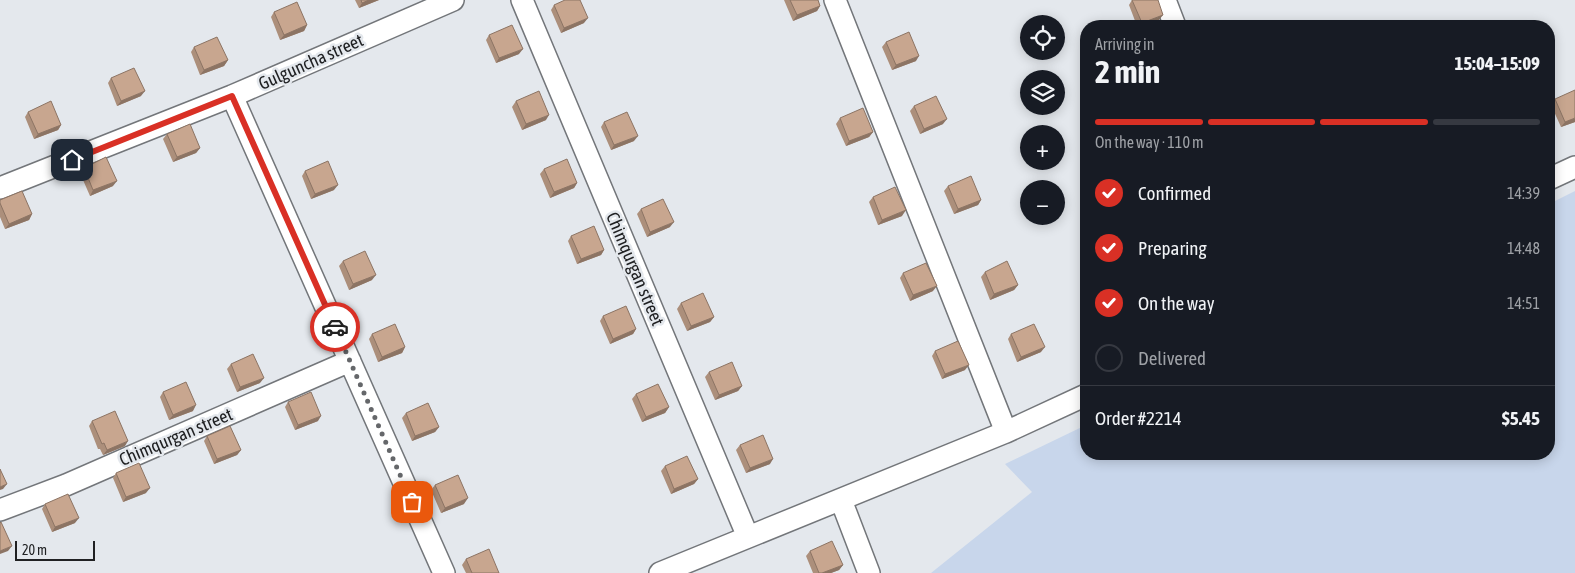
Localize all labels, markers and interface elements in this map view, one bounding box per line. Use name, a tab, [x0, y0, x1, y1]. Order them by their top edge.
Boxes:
map controls	[1020, 15, 1065, 225]
button: locate	[1020, 15, 1065, 60]
street label: Gulguncha street	[255, 29, 366, 94]
text: Arriving in	[1095, 35, 1155, 53]
text: 15:04–15:09	[1454, 52, 1540, 74]
text: 2 min	[1095, 53, 1160, 90]
button: layers	[1020, 70, 1065, 115]
button: +	[1020, 125, 1065, 170]
text: On the way · 110 m	[1095, 133, 1204, 151]
pin	[51, 139, 93, 181]
icon: home	[58, 146, 86, 174]
icon: check	[1095, 179, 1123, 207]
button: −	[1020, 180, 1065, 225]
text: Confirmed	[1138, 182, 1211, 204]
text: 14:39	[1507, 184, 1540, 202]
street label: Chimqurgan street	[602, 209, 669, 329]
icon: check	[1095, 234, 1123, 262]
text: Preparing	[1138, 237, 1207, 259]
text: 14:48	[1507, 239, 1540, 257]
icon: check	[1095, 289, 1123, 317]
text: On the way	[1138, 292, 1215, 314]
text: 14:51	[1507, 294, 1540, 312]
courier	[310, 302, 360, 352]
icon: car	[321, 313, 349, 341]
text: Delivered	[1138, 347, 1206, 369]
street label: Chimqurgan street	[116, 403, 236, 470]
text: Order #2214	[1095, 407, 1182, 429]
text: $5.45	[1502, 407, 1540, 429]
pin	[391, 481, 433, 523]
icon: bag	[398, 488, 426, 516]
scale bar	[15, 538, 95, 561]
text: 20 m	[22, 542, 47, 558]

